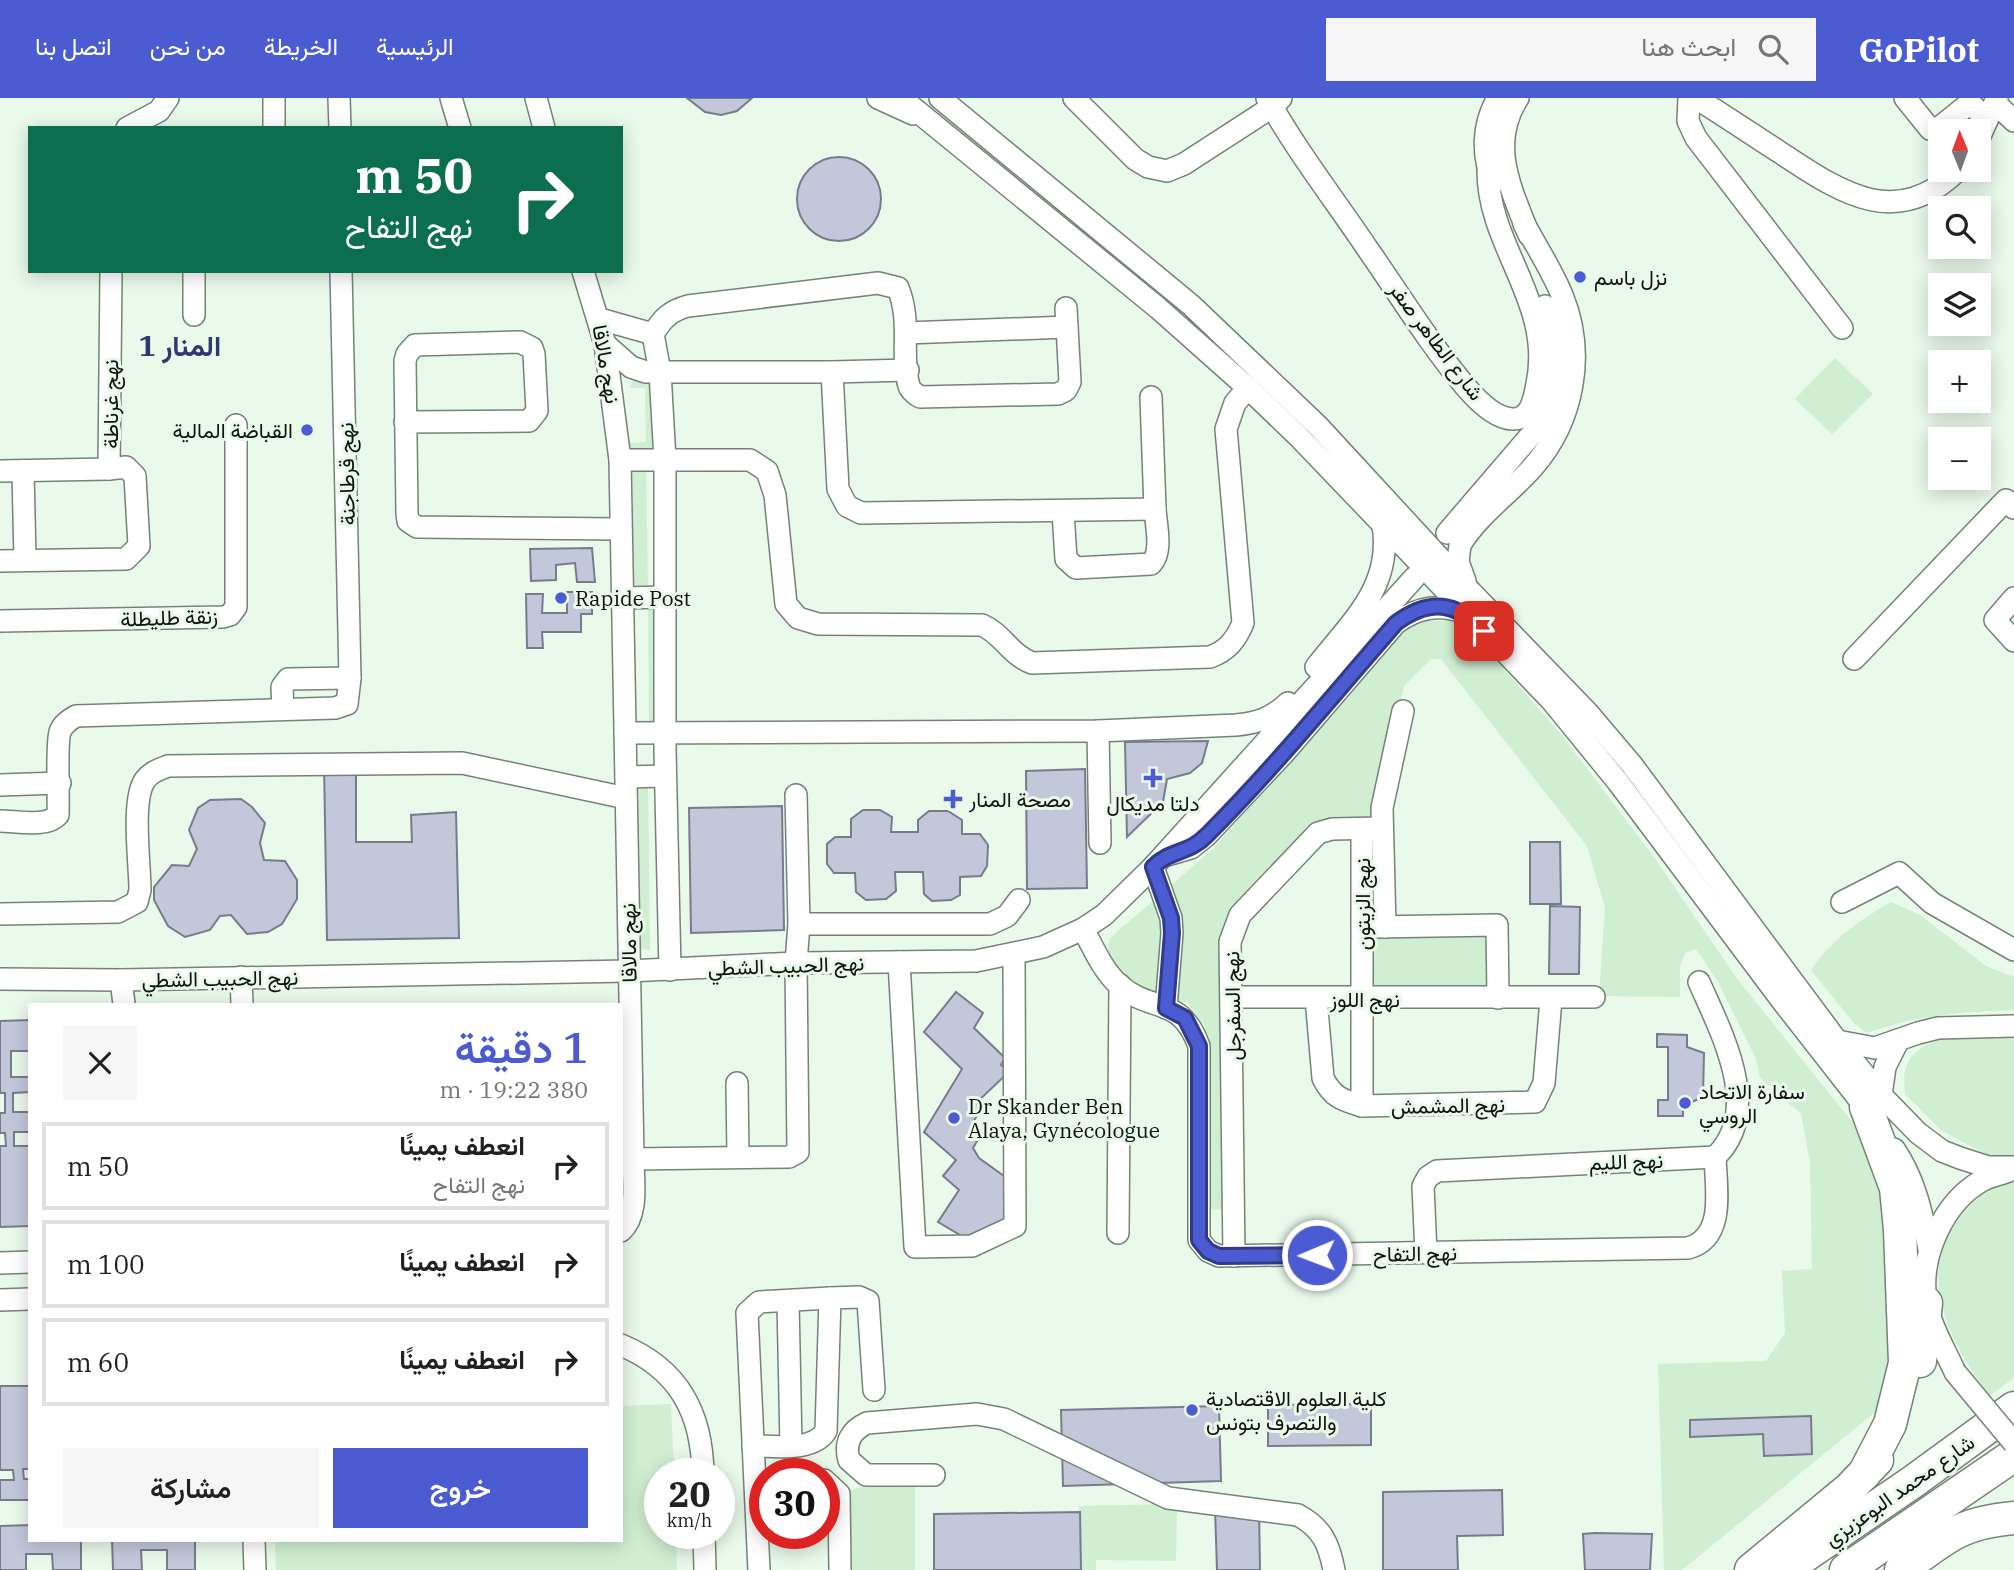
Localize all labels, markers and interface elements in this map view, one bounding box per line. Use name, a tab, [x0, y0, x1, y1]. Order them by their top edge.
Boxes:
search box	[1326, 18, 1816, 81]
text: GoPilot	[1858, 28, 1979, 71]
text: ابحث هنا	[1641, 29, 1736, 63]
text: اتصل بنا	[35, 30, 112, 62]
text: من نحن	[150, 30, 226, 62]
text: الخريطة	[264, 30, 338, 62]
text: الرئيسية	[376, 30, 454, 62]
icon: search	[1754, 30, 1792, 68]
north arrow	[1928, 119, 1992, 182]
map controls	[1928, 119, 1991, 490]
text: 50 m	[355, 143, 473, 206]
icon: right	[497, 154, 588, 245]
button: search	[1928, 196, 1991, 259]
text: نهج التفاح	[345, 205, 473, 247]
place label: نزل باسم	[1594, 263, 1667, 292]
marker: نزل باسم	[1572, 269, 1588, 285]
button: layers	[1928, 273, 1991, 336]
street label: شارع الطاهر صفر	[1382, 275, 1491, 406]
street label: نهج مالاقا	[585, 322, 628, 406]
district label: المنار 1	[139, 327, 221, 364]
button: +	[1928, 350, 1991, 413]
street label: نهج غرناطة	[96, 359, 125, 449]
place label: القباضة المالية	[173, 416, 293, 444]
marker: القباضة المالية	[299, 422, 315, 438]
street label: نهج قرطاجنة	[331, 422, 362, 526]
button: −	[1928, 427, 1991, 490]
place label: Rapide Post	[575, 584, 691, 612]
marker: Rapide Post	[553, 590, 569, 606]
street label: زنقة طليطلة	[120, 601, 218, 633]
pin	[1454, 601, 1514, 661]
icon: arrive	[1465, 612, 1503, 650]
marker: دلتا مديكال	[1143, 768, 1163, 788]
place label: مصحة المنار	[968, 785, 1071, 813]
marker: مصحة المنار	[943, 789, 963, 809]
place label: دلتا مديكال	[1106, 789, 1200, 817]
street label: نهج الزيتون	[1348, 858, 1377, 950]
street label: نهج مالاقا	[613, 903, 644, 983]
street label: نهج الحبيب الشطي	[707, 948, 865, 986]
street label: نهج السفرجل	[1217, 951, 1248, 1061]
street label: نهج الحبيب الشطي	[141, 963, 299, 997]
street label: نهج اللوز	[1329, 985, 1400, 1014]
text: 1 دقيقة	[454, 1020, 588, 1075]
button: close	[63, 1026, 137, 1100]
text: 380 m · 19:22	[439, 1074, 588, 1104]
place label: سفارة الاتحاد الروسي	[1699, 1077, 1805, 1133]
street label: نهج المشمش	[1391, 1090, 1505, 1121]
place label: Dr Skander Ben Alaya, Gynécologue	[968, 1092, 1160, 1144]
marker: سفارة الاتحاد الروسي	[1677, 1095, 1693, 1111]
marker: Dr Skander Ben Alaya, Gynécologue	[946, 1110, 962, 1126]
text: انعطف يمينًا	[399, 1128, 525, 1162]
street label: نهج الليم	[1588, 1146, 1664, 1177]
icon: right	[546, 1147, 584, 1185]
text: 50 m	[67, 1149, 129, 1183]
text: نهج التفاح	[433, 1169, 525, 1199]
position arrow	[1280, 1218, 1354, 1292]
street label: نهج التفاح	[1373, 1238, 1457, 1269]
text: انعطف يمينًا	[399, 1244, 525, 1278]
icon: right	[546, 1245, 584, 1283]
text: 100 m	[67, 1247, 145, 1281]
text: انعطف يمينًا	[399, 1342, 525, 1376]
icon: right	[546, 1343, 584, 1381]
text: 60 m	[67, 1345, 129, 1379]
place label: كلية العلوم الاقتصادية والتصرف بتونس	[1206, 1384, 1387, 1436]
marker: كلية العلوم الاقتصادية والتصرف بتونس	[1184, 1402, 1200, 1418]
street label: شارع محمد البوعزيزي	[1818, 1428, 1982, 1556]
button: مشاركة	[63, 1448, 319, 1528]
button: خروج	[333, 1448, 588, 1528]
speed limit sign: 30	[749, 1458, 840, 1549]
text: 20	[668, 1471, 711, 1517]
text: km/h	[667, 1509, 712, 1532]

